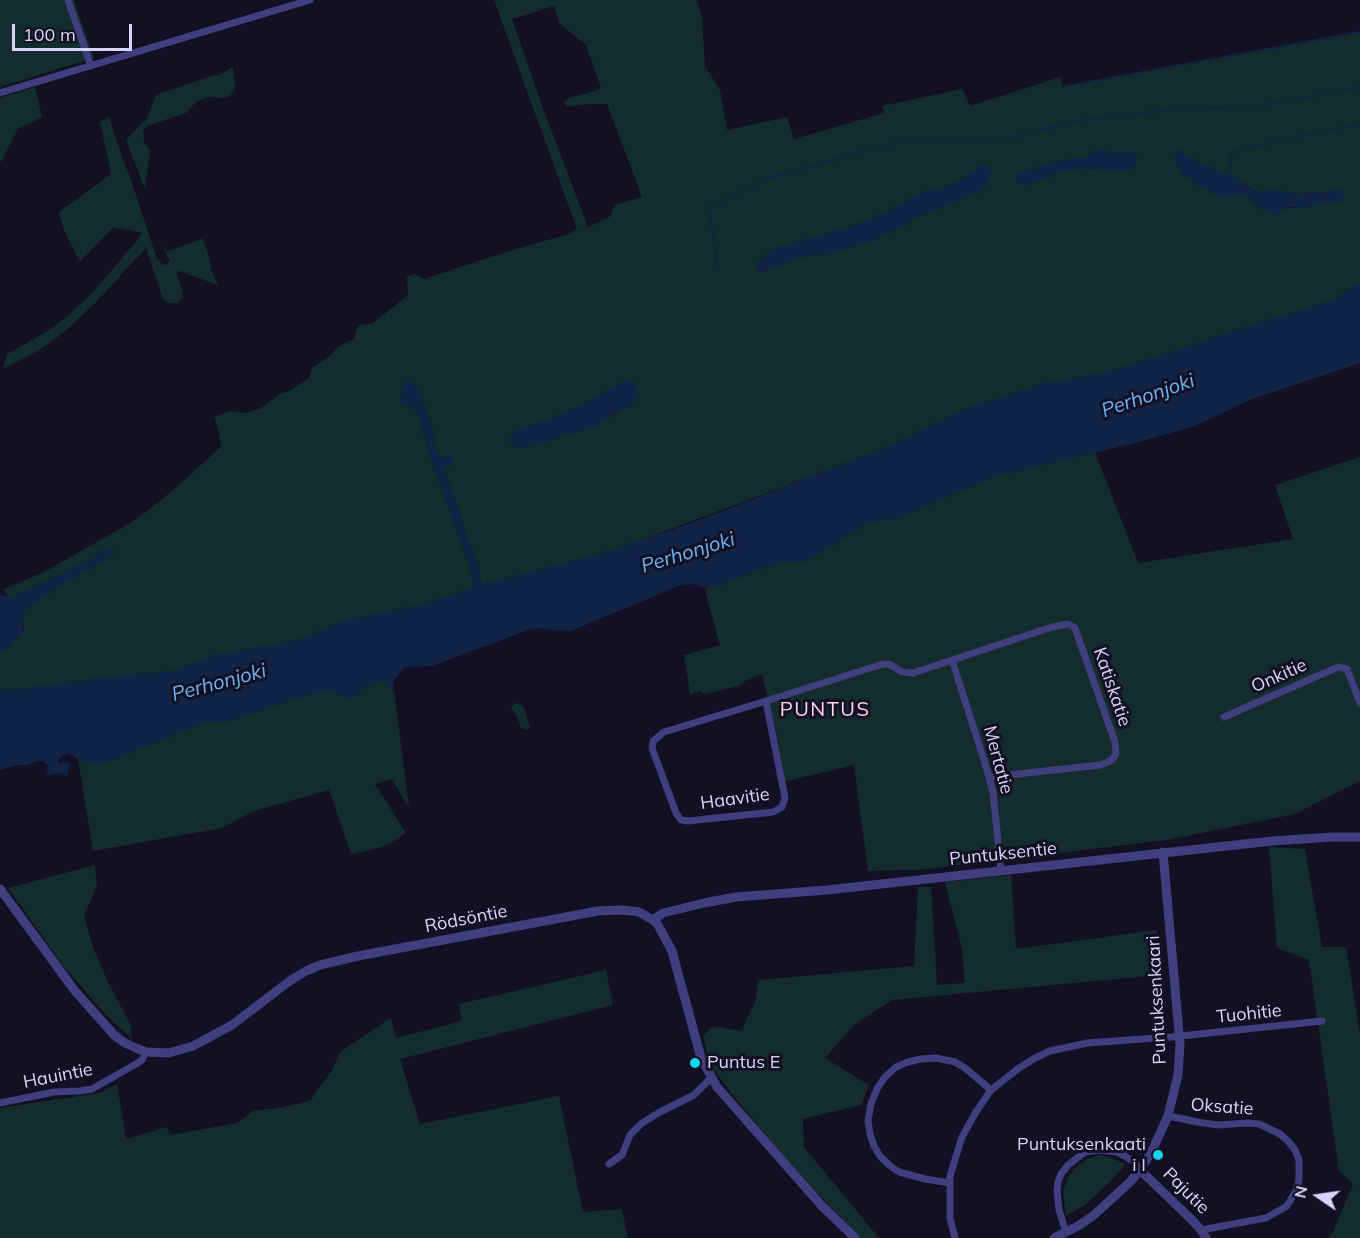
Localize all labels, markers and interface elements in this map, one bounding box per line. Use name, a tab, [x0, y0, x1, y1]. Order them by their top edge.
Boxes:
scale bar	[15, 12, 135, 50]
text: 100 m	[23, 23, 76, 46]
water label: Perhonjoki	[1098, 369, 1198, 423]
water label: Perhonjoki	[638, 527, 738, 579]
street label: Katiskatie	[1088, 645, 1136, 729]
street label: Onkitie	[1248, 654, 1310, 698]
water label: Perhonjoki	[169, 659, 269, 707]
district label: PUNTUS	[780, 698, 870, 722]
street label: Mertatie	[979, 724, 1017, 796]
street label: Haavitie	[699, 783, 771, 815]
street label: Puntuksentie	[948, 838, 1058, 870]
street label: Rödsöntie	[423, 900, 509, 938]
street label: Puntuksenkaari	[1143, 935, 1171, 1065]
street label: Tuohitie	[1215, 1000, 1283, 1028]
place label: Puntus E	[707, 1052, 780, 1074]
marker: Puntus E	[688, 1056, 702, 1070]
street label: Hauintie	[21, 1059, 95, 1093]
street label: Oksatie	[1190, 1094, 1254, 1120]
place label: Puntuksenkaati i I	[1017, 1134, 1146, 1176]
marker: Puntuksenkaati i I	[1151, 1148, 1165, 1162]
street label: Pajutie	[1158, 1163, 1214, 1219]
north arrow	[1288, 1166, 1348, 1226]
text: N	[1289, 1184, 1312, 1200]

